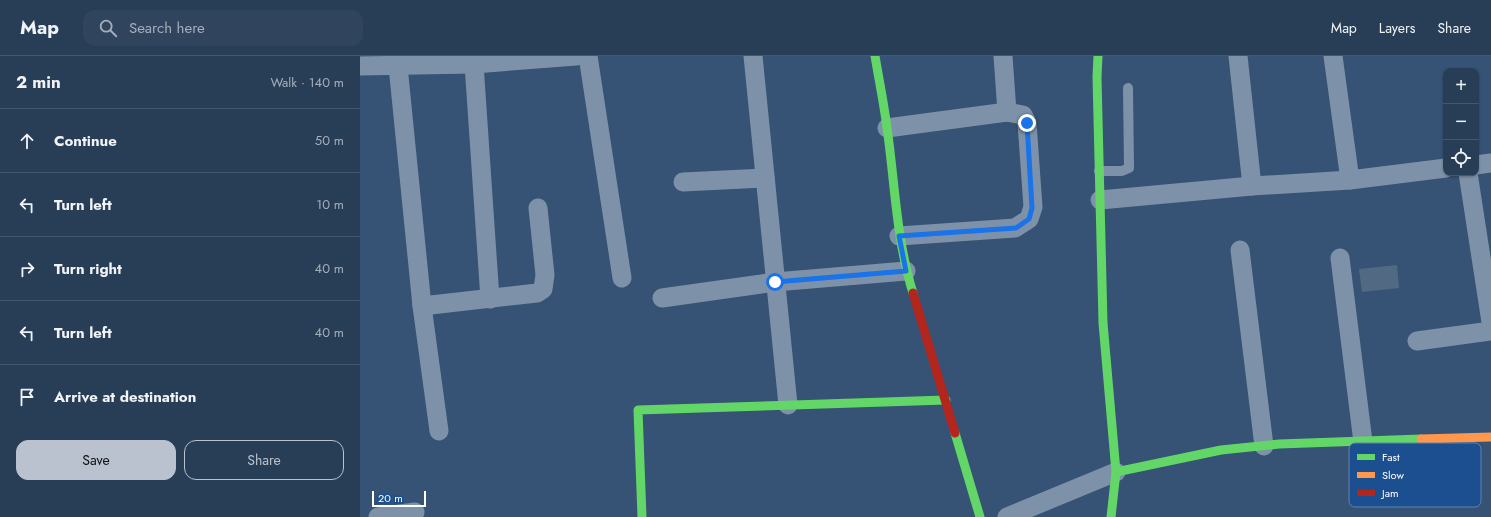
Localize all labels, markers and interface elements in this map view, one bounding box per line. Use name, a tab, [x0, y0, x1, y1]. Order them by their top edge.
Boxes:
search box	[83, 10, 363, 46]
text: Map	[20, 14, 59, 41]
icon: search	[97, 17, 119, 39]
text: Search here	[129, 17, 205, 39]
text: Map	[1331, 18, 1357, 38]
text: Layers	[1379, 18, 1415, 38]
text: Share	[1437, 18, 1471, 38]
map controls	[1443, 68, 1479, 176]
button: +	[1443, 68, 1479, 104]
text: 2 min	[16, 70, 61, 94]
text: Walk · 140 m	[270, 73, 344, 92]
button: −	[1443, 104, 1479, 140]
route end	[1018, 114, 1036, 132]
icon: ahead	[16, 130, 38, 152]
text: Continue	[54, 130, 117, 152]
text: 50 m	[315, 131, 344, 150]
button: locate	[1443, 140, 1479, 176]
icon: left	[16, 194, 38, 216]
text: Turn left	[54, 194, 112, 216]
text: 10 m	[316, 195, 344, 214]
icon: right	[16, 258, 38, 280]
text: Turn right	[54, 258, 122, 280]
text: 40 m	[315, 259, 344, 278]
route start	[766, 273, 784, 291]
icon: left	[16, 322, 38, 344]
text: Turn left	[54, 322, 112, 344]
text: 40 m	[315, 323, 344, 342]
icon: arrive	[16, 386, 38, 408]
text: Arrive at destination	[54, 386, 196, 408]
button: Save	[16, 440, 176, 480]
button: Share	[184, 440, 344, 480]
legend	[1349, 443, 1481, 507]
text: Fast	[1382, 449, 1400, 465]
text: Slow	[1382, 467, 1404, 483]
text: Jam	[1380, 485, 1399, 501]
scale bar	[372, 489, 426, 508]
text: 20 m	[378, 490, 403, 506]

